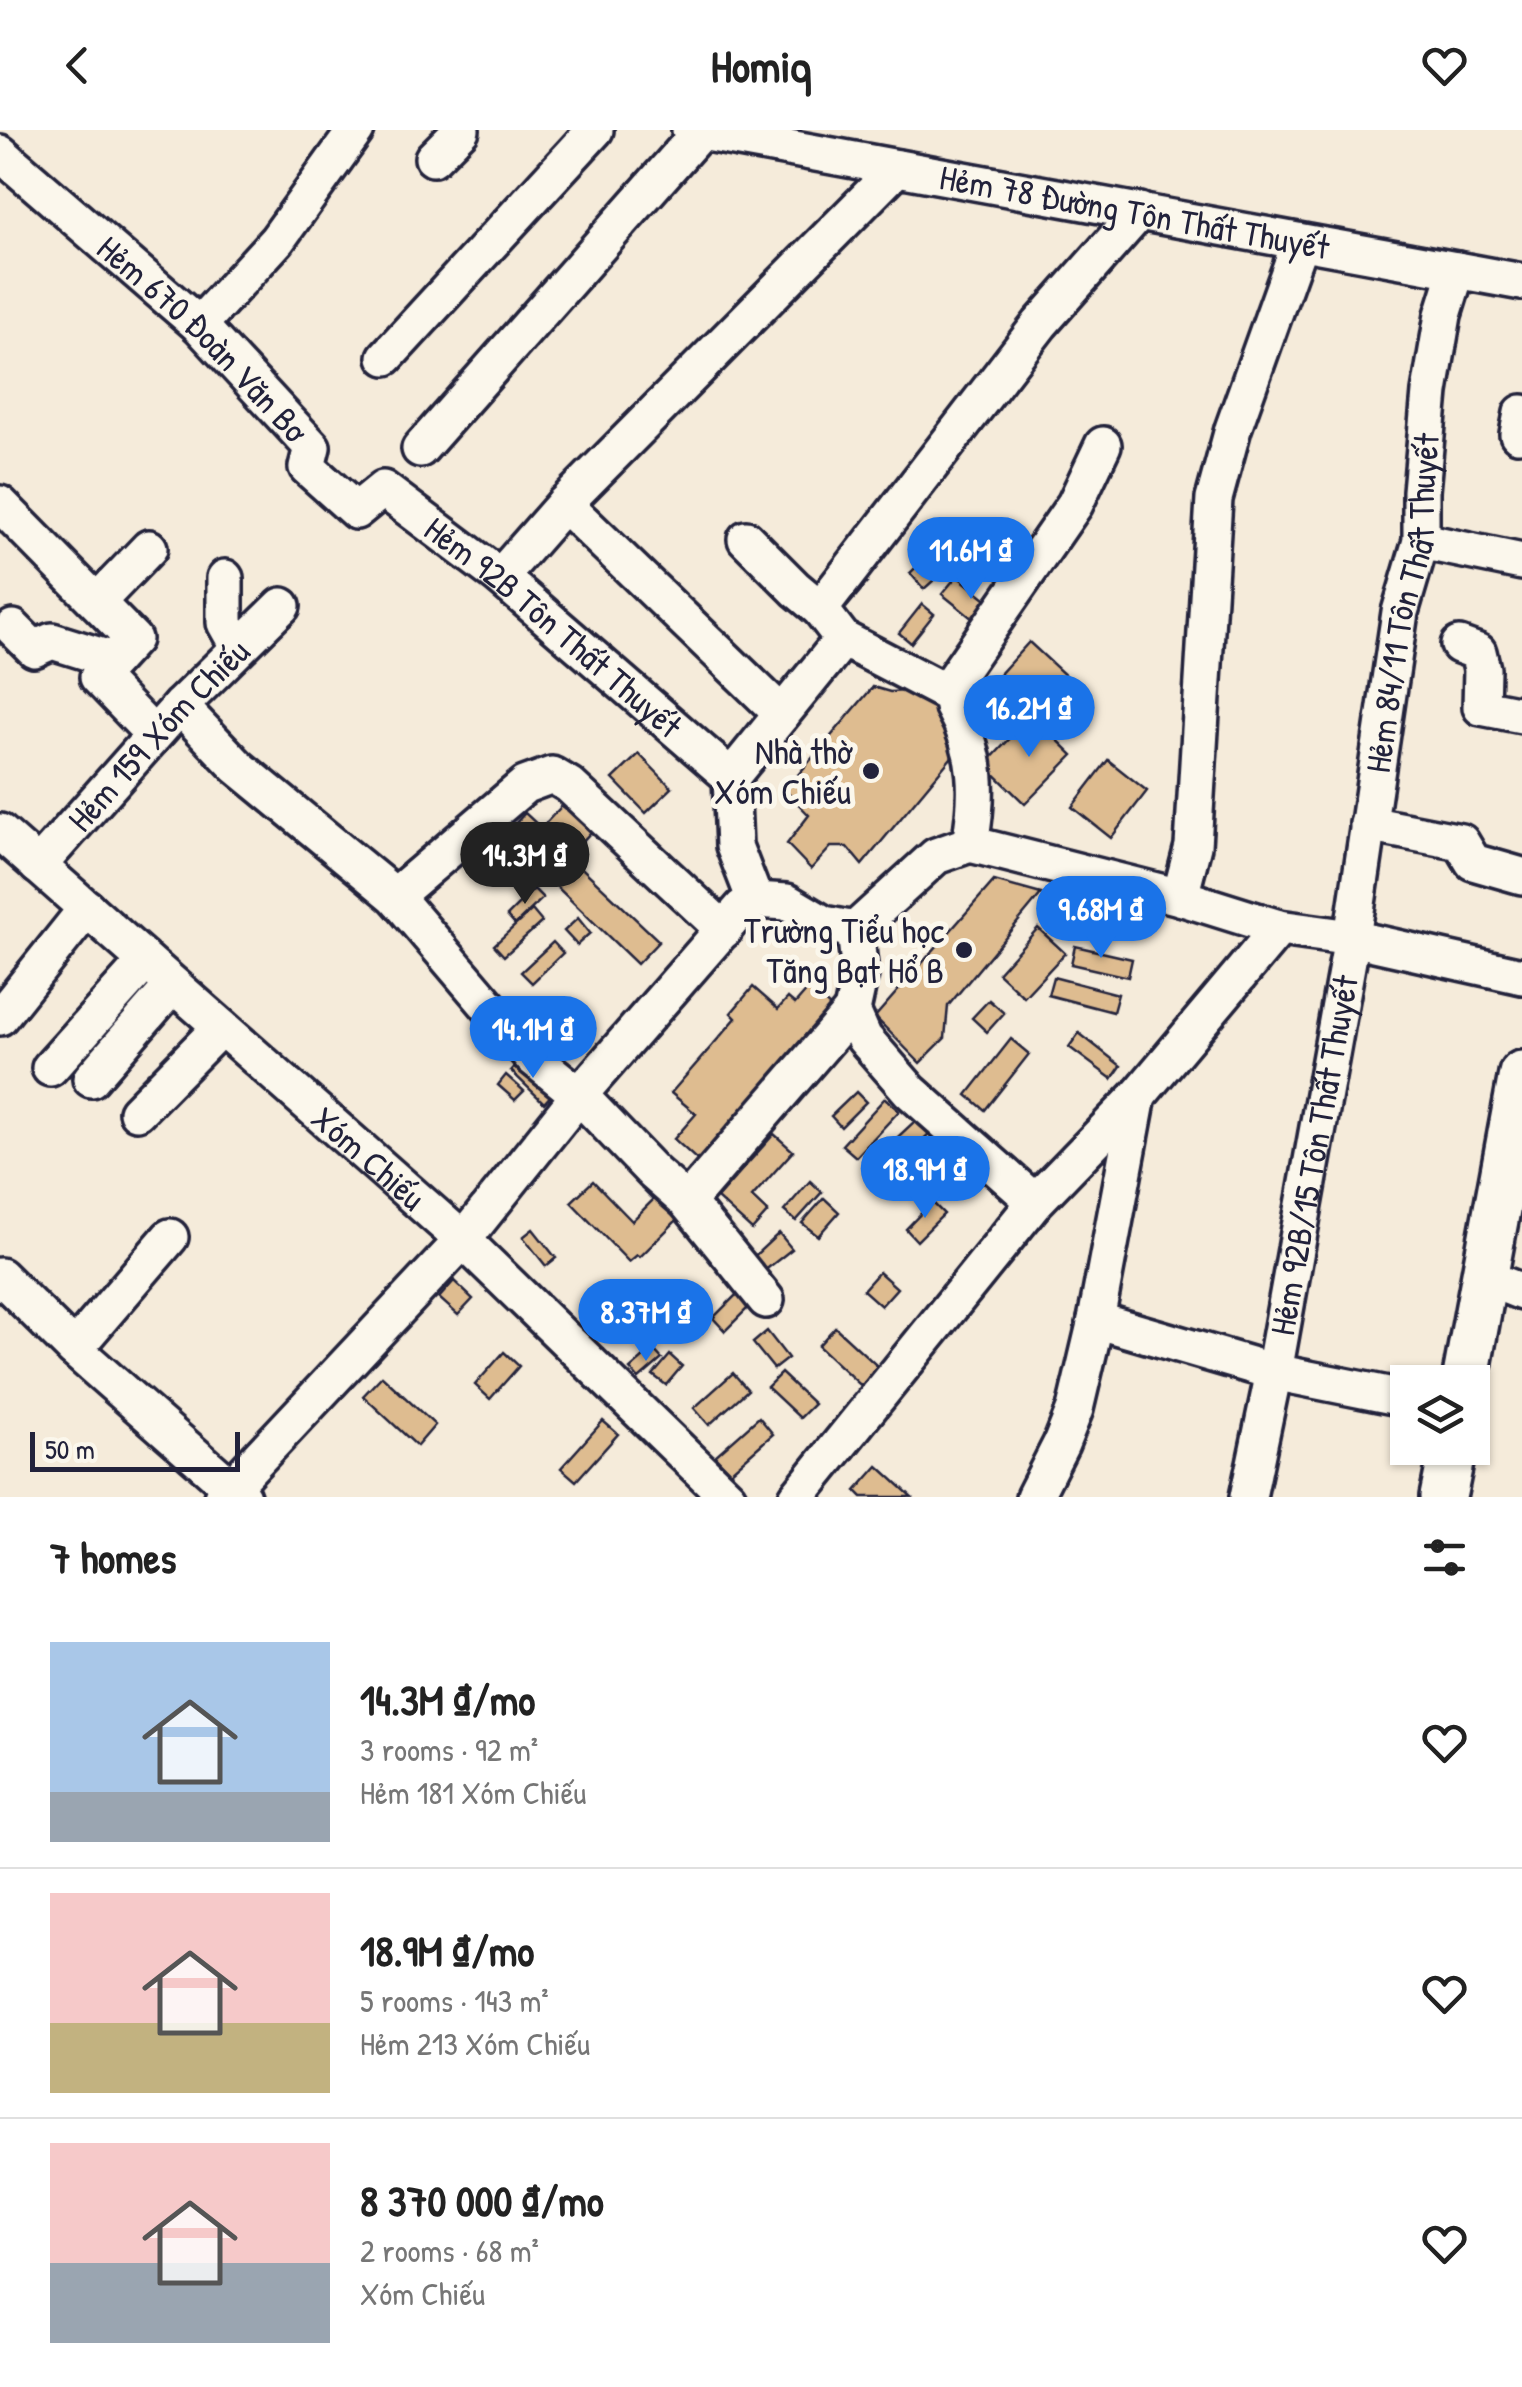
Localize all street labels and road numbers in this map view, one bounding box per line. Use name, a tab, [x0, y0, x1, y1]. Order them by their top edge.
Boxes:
street label: Hẻm 78 Đường Tôn Thất Thuyết	[936, 153, 1334, 270]
street label: Hẻm 670 Đoàn Văn Bơ	[88, 224, 320, 453]
street label: Hẻm 84/11 Tôn Thất Thuyết	[1353, 430, 1450, 776]
street label: Hẻm 92B Tôn Thất Thuyết	[415, 505, 693, 749]
street label: Hẻm 159 Xóm Chiếu	[56, 628, 259, 841]
street label: Hẻm 92B/15 Tôn Thất Thuyết	[1258, 971, 1369, 1339]
street label: Xóm Chiếu	[302, 1094, 436, 1220]

